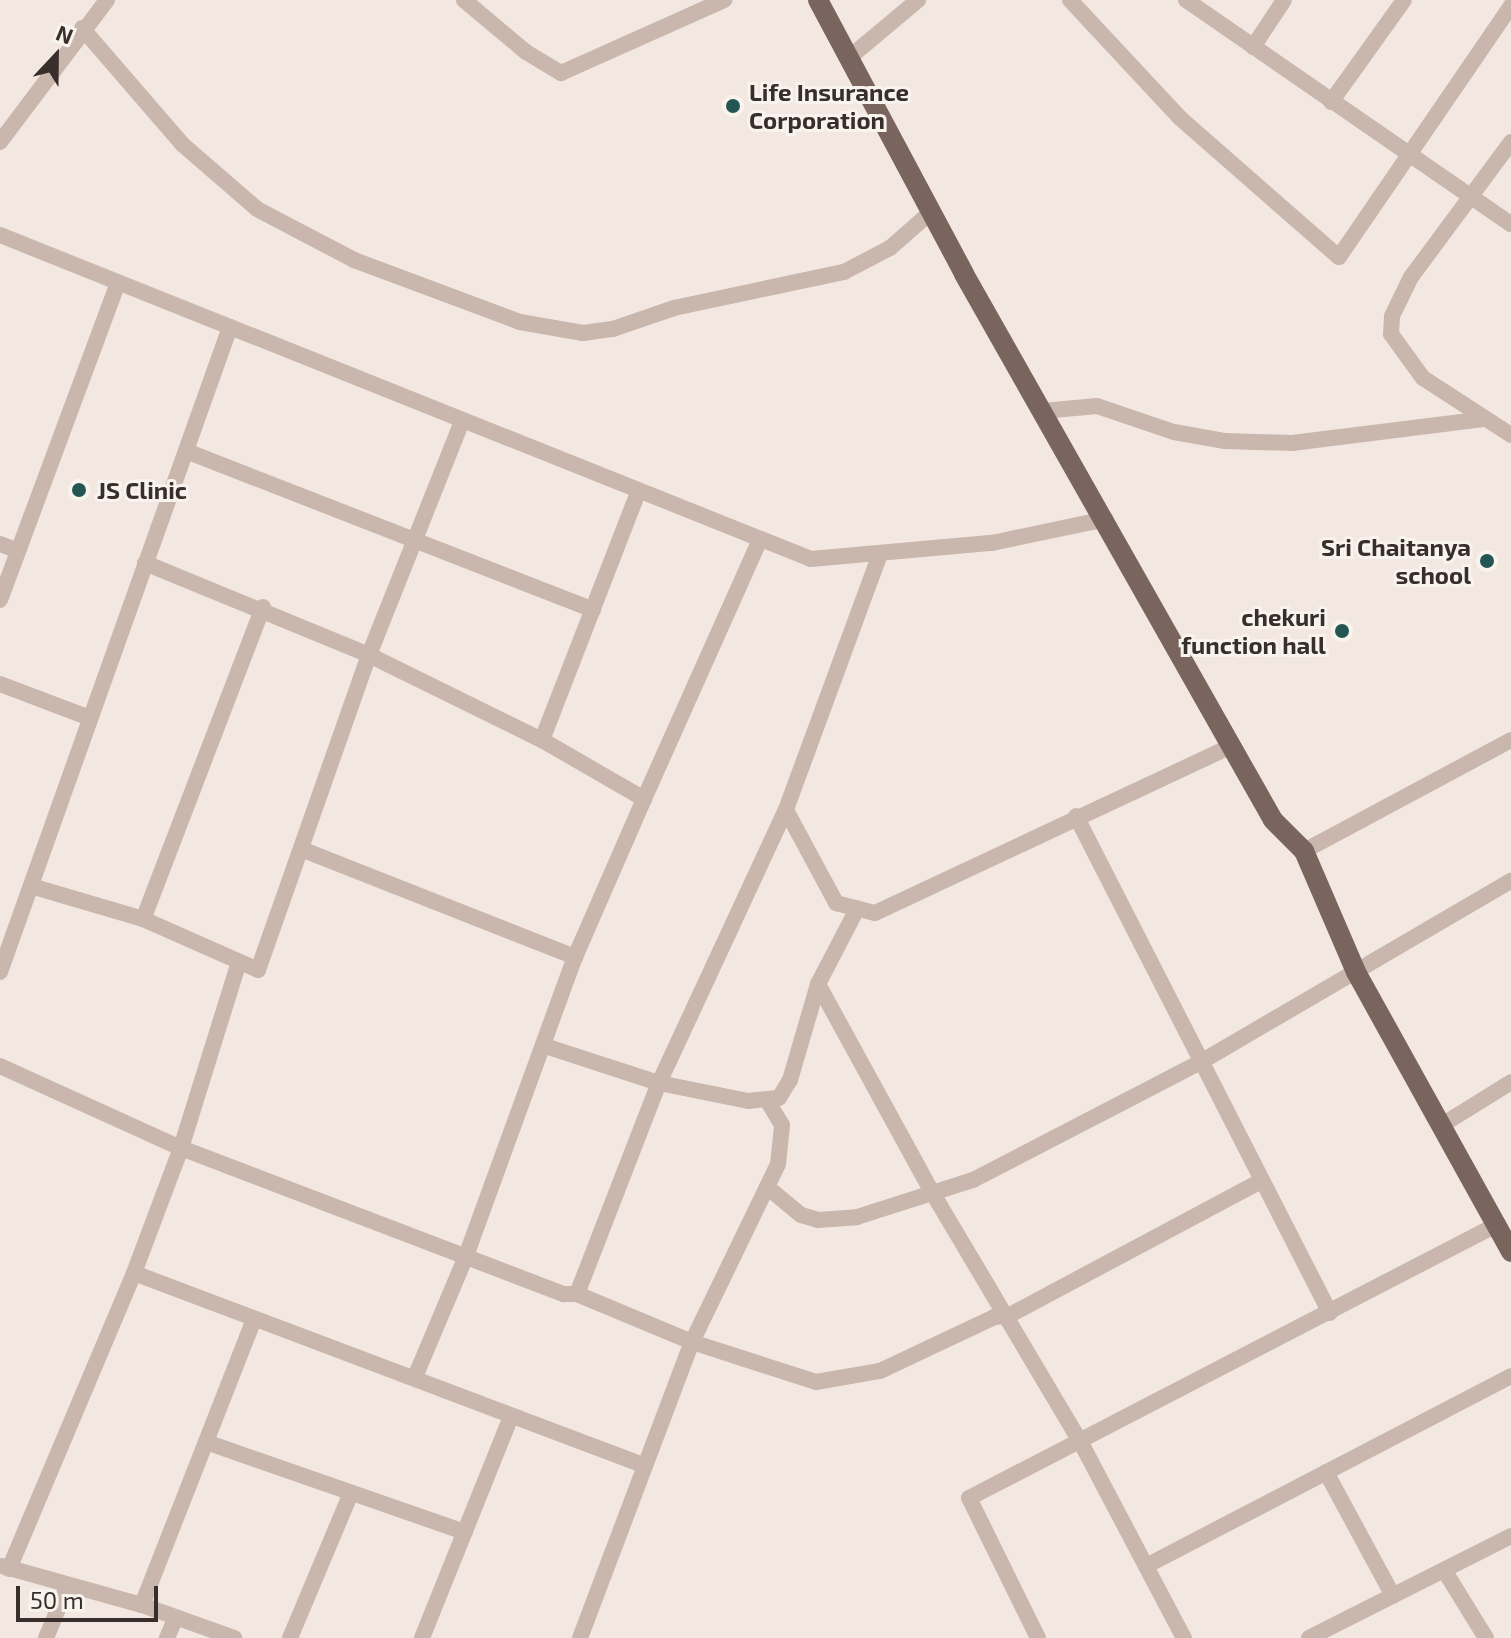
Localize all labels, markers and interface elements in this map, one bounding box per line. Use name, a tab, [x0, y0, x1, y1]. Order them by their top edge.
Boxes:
north arrow	[16, 16, 96, 96]
text: N	[53, 19, 77, 49]
place label: Life Insurance Corporation	[749, 78, 909, 134]
marker: Life Insurance Corporation	[724, 97, 742, 115]
place label: JS Clinic	[97, 476, 187, 504]
marker: JS Clinic	[68, 479, 90, 501]
place label: Sri Chaitanya school	[1321, 533, 1471, 589]
marker: Sri Chaitanya school	[1478, 552, 1496, 570]
place label: chekuri function hall	[1181, 603, 1326, 659]
marker: chekuri function hall	[1333, 622, 1351, 640]
scale bar	[20, 1570, 162, 1620]
text: 50 m	[30, 1585, 84, 1614]

